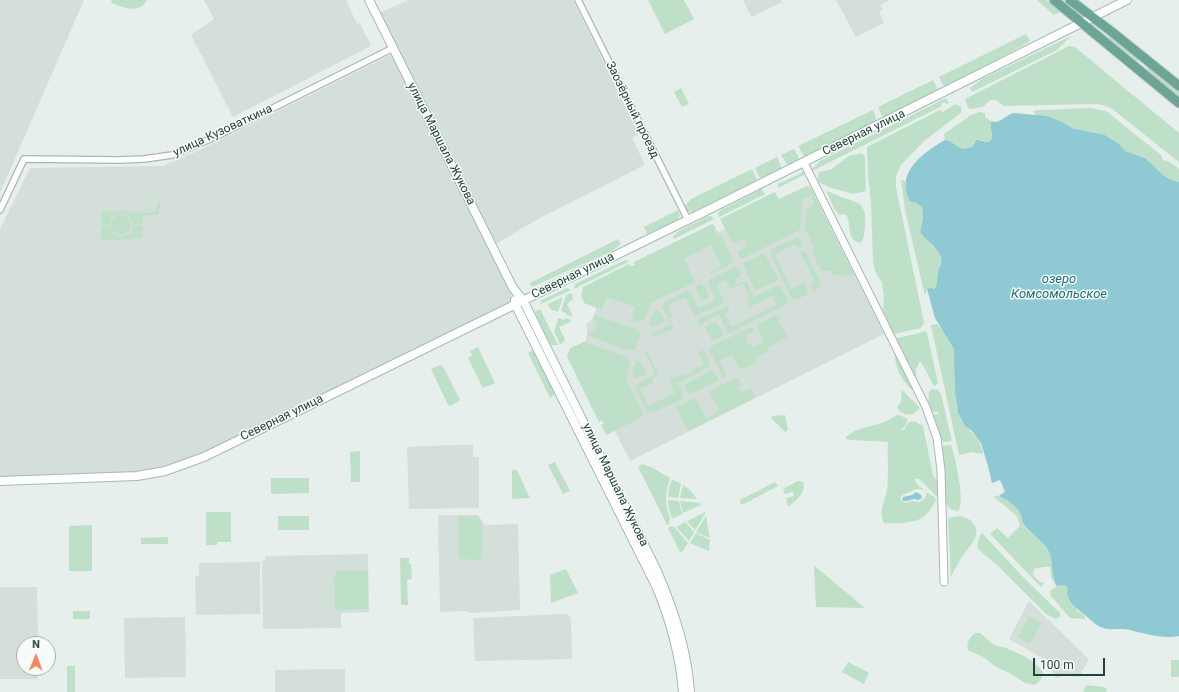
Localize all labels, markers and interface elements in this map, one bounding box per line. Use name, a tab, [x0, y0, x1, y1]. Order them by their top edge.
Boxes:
street label: Заозёрный проезд	[602, 59, 662, 161]
street label: улица Маршала Жукова	[404, 80, 478, 208]
street label: улица Кузоваткина	[171, 102, 275, 160]
street label: Северная улица	[820, 107, 908, 159]
street label: Северная улица	[529, 250, 617, 302]
water label: озеро Комсомольское	[1011, 272, 1107, 303]
street label: Северная улица	[238, 392, 326, 444]
street label: улица Маршала Жукова	[579, 421, 651, 549]
north arrow	[16, 636, 56, 676]
text: N	[32, 638, 40, 651]
scale bar	[1035, 650, 1107, 676]
text: 100 m	[1040, 658, 1074, 672]

